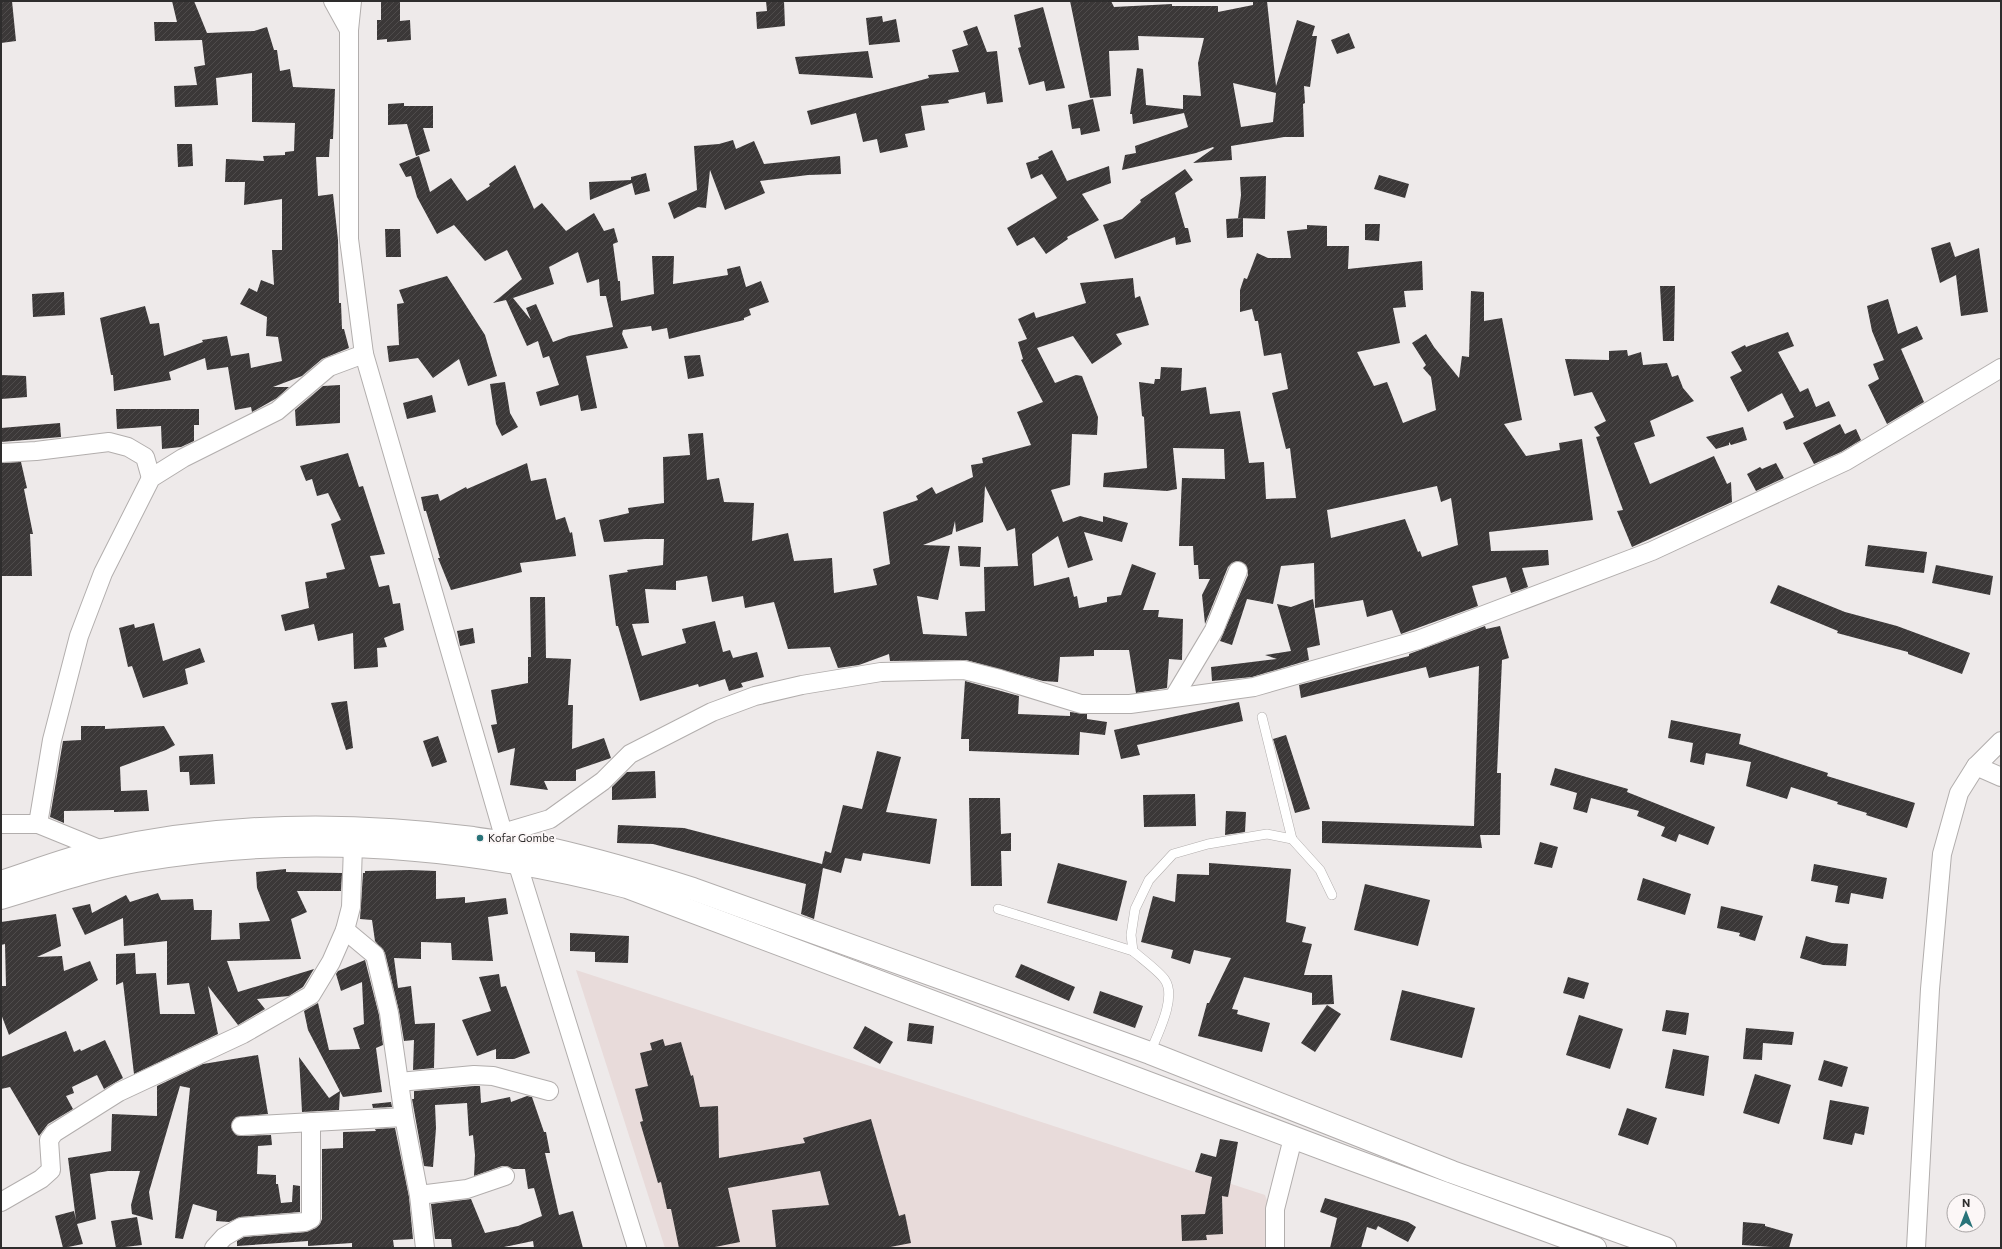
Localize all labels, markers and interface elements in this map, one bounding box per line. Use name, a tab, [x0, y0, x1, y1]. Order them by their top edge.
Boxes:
place label: Kofar Gombe	[488, 831, 555, 844]
marker: Kofar Gombe	[475, 833, 485, 843]
north arrow	[1946, 1193, 1986, 1233]
text: N	[1962, 1196, 1970, 1209]

